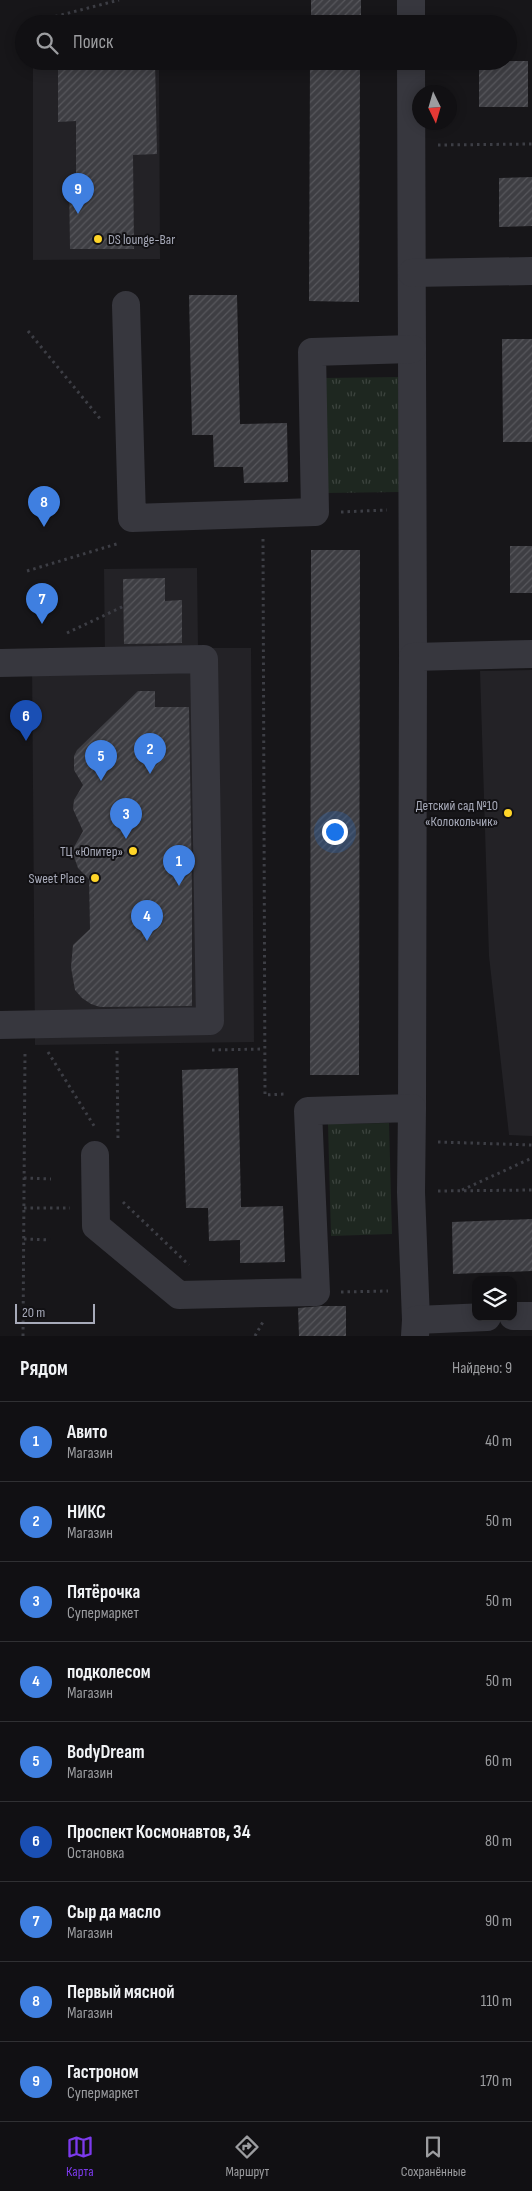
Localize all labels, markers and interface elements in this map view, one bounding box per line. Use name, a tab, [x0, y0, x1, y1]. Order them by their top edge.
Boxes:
search box	[15, 15, 517, 70]
icon: search	[33, 29, 61, 57]
text: Поиск	[73, 31, 113, 54]
north arrow	[412, 85, 457, 130]
pin: 9	[62, 173, 94, 214]
place label: DS lounge-Bar	[108, 231, 175, 248]
marker: DS lounge-Bar	[92, 233, 104, 245]
pin: 8	[28, 486, 60, 527]
pin: 7	[26, 583, 58, 624]
pin: 6	[10, 700, 42, 741]
pin: 2	[134, 733, 166, 774]
pin: 5	[85, 740, 117, 781]
place label: Детский сад №10 «Колокольчик»	[416, 797, 498, 830]
pin: 3	[110, 798, 142, 839]
marker: Детский сад №10 «Колокольчик»	[502, 807, 514, 819]
your location	[322, 819, 348, 845]
place label: ТЦ «Юпитер»	[60, 843, 123, 860]
marker: ТЦ «Юпитер»	[127, 845, 139, 857]
pin: 1	[163, 845, 195, 886]
place label: Sweet Place	[28, 870, 85, 887]
marker: Sweet Place	[89, 872, 101, 884]
pin: 4	[131, 900, 163, 941]
map controls	[472, 1276, 517, 1321]
button: layers	[472, 1276, 517, 1321]
scale bar	[15, 1301, 95, 1324]
text: 20 m	[22, 1304, 45, 1321]
text: Рядом	[20, 1356, 68, 1381]
text: Найдено: 9	[452, 1359, 512, 1378]
text: Авито	[67, 1421, 107, 1444]
text: 1	[33, 1432, 39, 1451]
text: 40 m	[485, 1432, 512, 1451]
text: Магазин	[67, 1444, 113, 1463]
text: НИКС	[67, 1501, 106, 1524]
text: 2	[32, 1512, 40, 1531]
text: 50 m	[486, 1512, 512, 1531]
text: Магазин	[67, 1524, 113, 1543]
text: Пятёрочка	[67, 1581, 140, 1604]
text: 3	[32, 1592, 40, 1611]
text: 50 m	[486, 1592, 512, 1611]
text: Супермаркет	[67, 1604, 139, 1623]
text: подколесом	[67, 1661, 150, 1684]
text: 4	[32, 1672, 40, 1691]
text: 50 m	[486, 1672, 512, 1691]
text: Магазин	[67, 1684, 113, 1703]
text: BodyDream	[67, 1741, 145, 1764]
text: 5	[32, 1752, 40, 1771]
text: 60 m	[485, 1752, 512, 1771]
text: Магазин	[67, 1764, 113, 1783]
text: Проспект Космонавтов, 34	[67, 1821, 251, 1844]
text: 6	[32, 1832, 40, 1851]
text: 80 m	[485, 1832, 512, 1851]
text: Остановка	[67, 1844, 124, 1863]
text: Сыр да масло	[67, 1901, 161, 1924]
text: 7	[33, 1912, 39, 1931]
text: 90 m	[485, 1912, 512, 1931]
text: Магазин	[67, 1924, 113, 1943]
text: Первый мясной	[67, 1981, 175, 2004]
text: 8	[32, 1992, 40, 2011]
text: 110 m	[481, 1992, 512, 2011]
text: Магазин	[67, 2004, 113, 2023]
text: Гастроном	[67, 2061, 139, 2084]
text: 9	[32, 2072, 40, 2091]
text: 170 m	[480, 2072, 512, 2091]
text: Супермаркет	[67, 2084, 139, 2103]
tab: Карта	[66, 2133, 94, 2180]
tab: Маршрут	[225, 2133, 269, 2180]
tab: Сохранённые	[401, 2133, 466, 2180]

